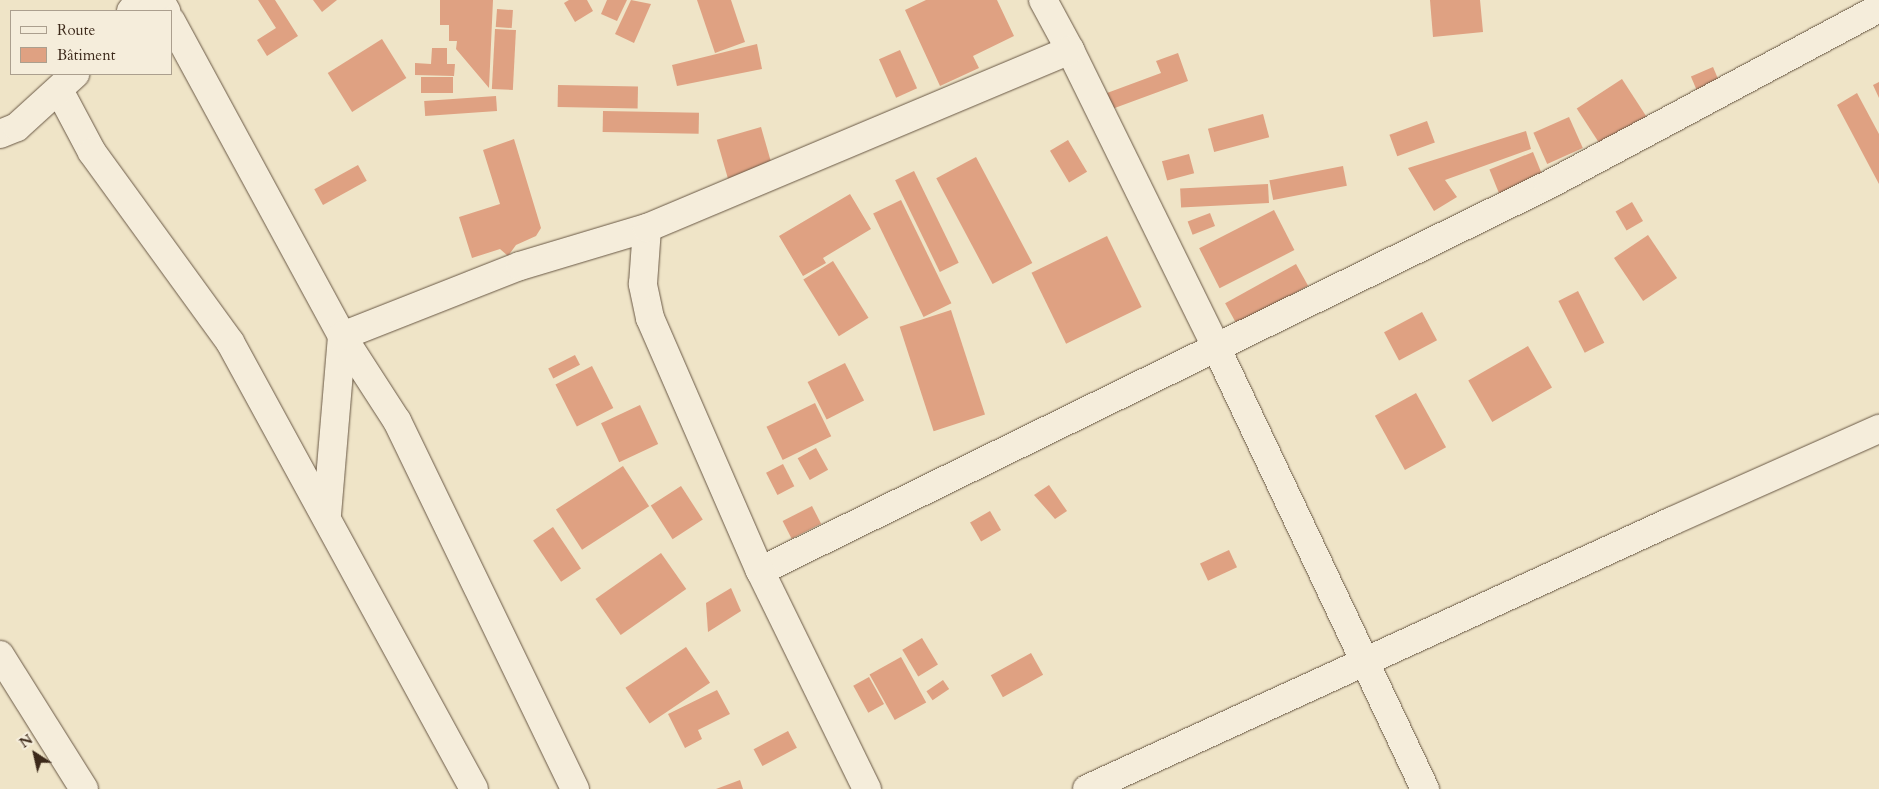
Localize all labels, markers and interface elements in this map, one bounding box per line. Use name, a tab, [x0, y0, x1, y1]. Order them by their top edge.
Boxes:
legend	[10, 10, 172, 75]
text: Route	[57, 20, 95, 40]
text: Bâtiment	[57, 45, 115, 65]
north arrow	[10, 729, 60, 779]
text: N	[16, 730, 37, 753]

